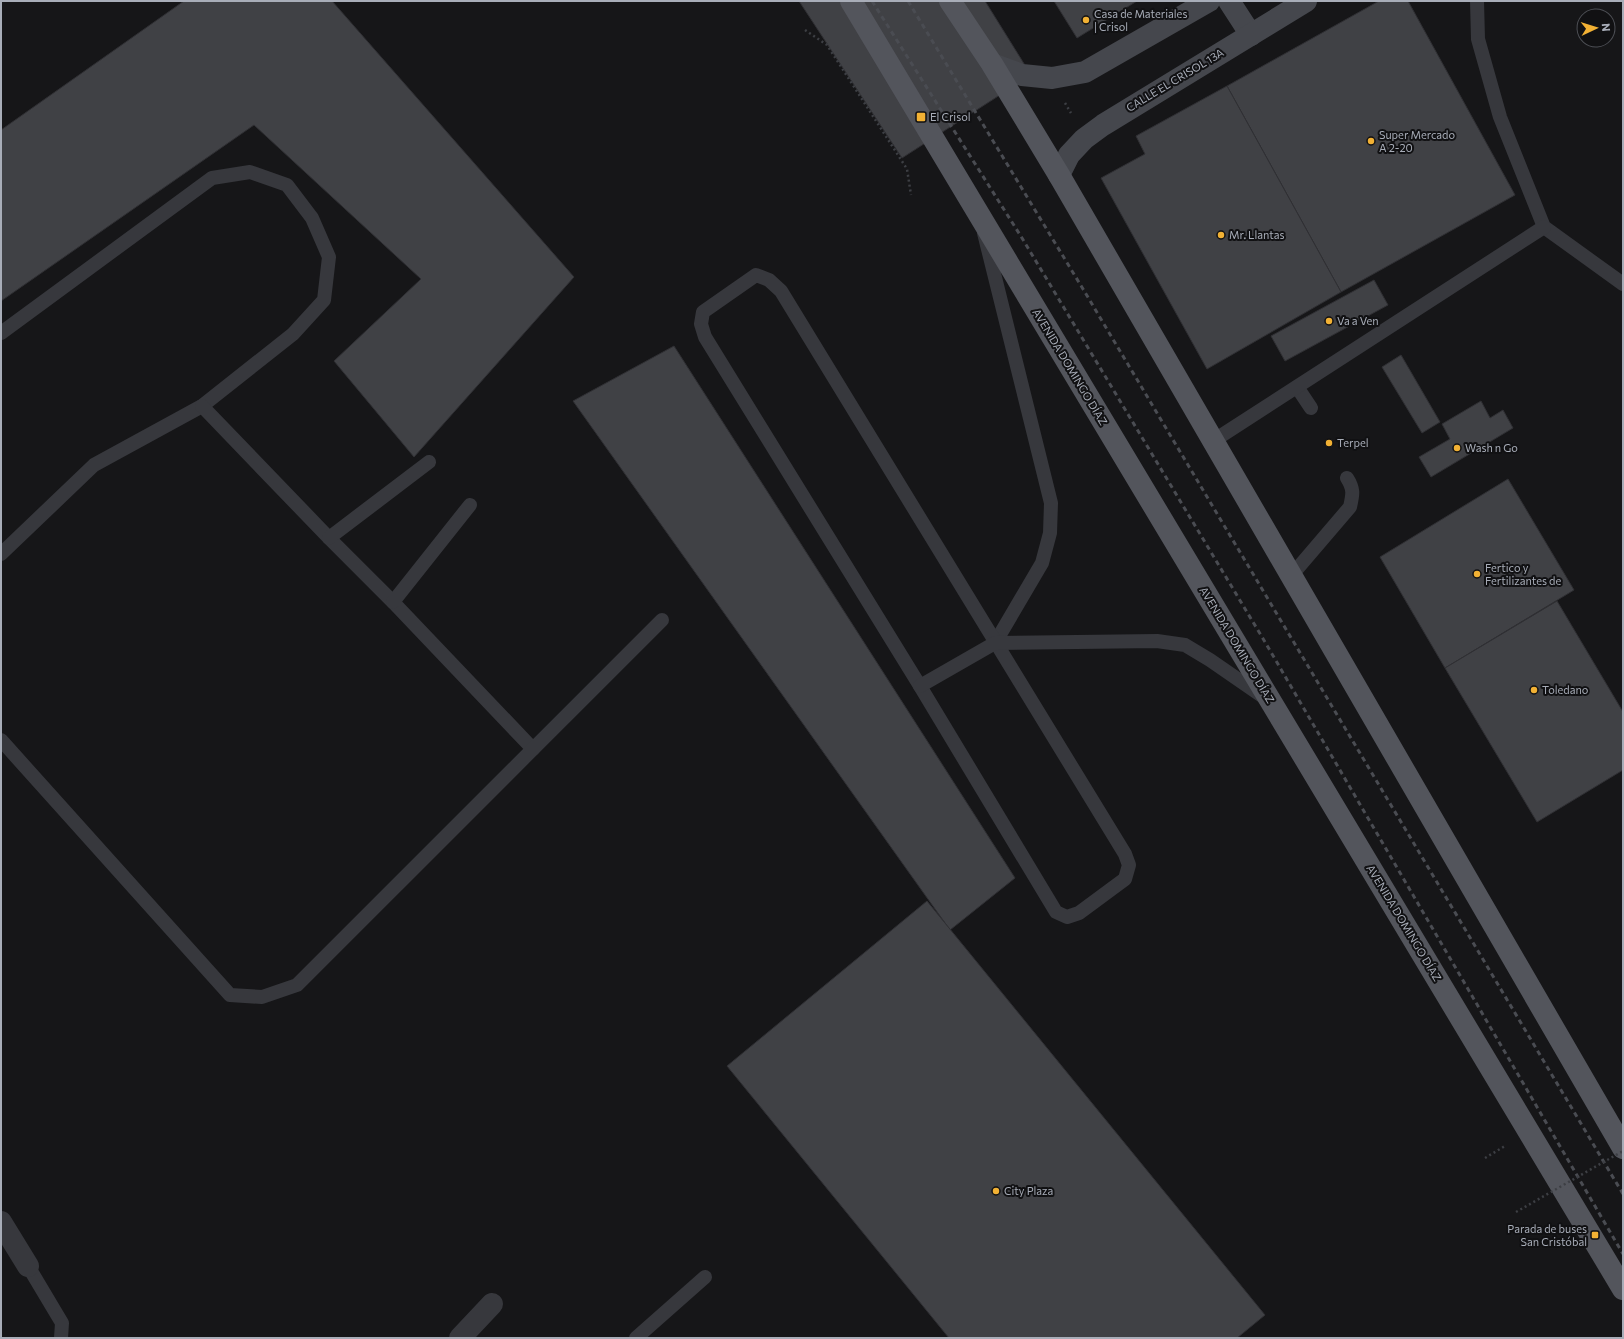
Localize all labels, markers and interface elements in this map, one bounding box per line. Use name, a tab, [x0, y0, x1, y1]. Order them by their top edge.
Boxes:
place label: Casa de Materiales | Crisol	[1094, 7, 1187, 33]
north arrow	[1576, 8, 1616, 48]
marker: Casa de Materiales | Crisol	[1081, 15, 1091, 25]
text: N	[1600, 23, 1613, 32]
street label: CALLE EL CRISOL 13A	[1124, 45, 1226, 114]
place label: El Crisol	[930, 110, 971, 123]
marker: El Crisol	[915, 111, 927, 123]
place label: Super Mercado A 2-20	[1379, 128, 1455, 154]
marker: Super Mercado A 2-20	[1366, 136, 1376, 146]
place label: Mr. Llantas	[1229, 228, 1285, 241]
marker: Mr. Llantas	[1216, 230, 1226, 240]
street label: AVENIDA DOMINGO DÍAZ	[1030, 306, 1111, 427]
place label: Va a Ven	[1337, 314, 1379, 327]
marker: Va a Ven	[1324, 316, 1334, 326]
place label: Terpel	[1337, 436, 1369, 449]
marker: Terpel	[1324, 438, 1334, 448]
place label: Wash n Go	[1465, 441, 1518, 454]
marker: Wash n Go	[1452, 443, 1462, 453]
place label: Fertico y Fertilizantes de	[1485, 561, 1561, 587]
marker: Fertico y Fertilizantes de	[1472, 569, 1482, 579]
street label: AVENIDA DOMINGO DÍAZ	[1197, 584, 1278, 705]
place label: Toledano	[1542, 683, 1589, 696]
marker: Toledano	[1529, 685, 1539, 695]
street label: AVENIDA DOMINGO DÍAZ	[1364, 862, 1445, 983]
place label: City Plaza	[1004, 1184, 1053, 1197]
marker: City Plaza	[991, 1186, 1001, 1196]
place label: Parada de buses San Cristóbal	[1507, 1222, 1587, 1248]
marker: Parada de buses San Cristóbal	[1590, 1230, 1600, 1240]

